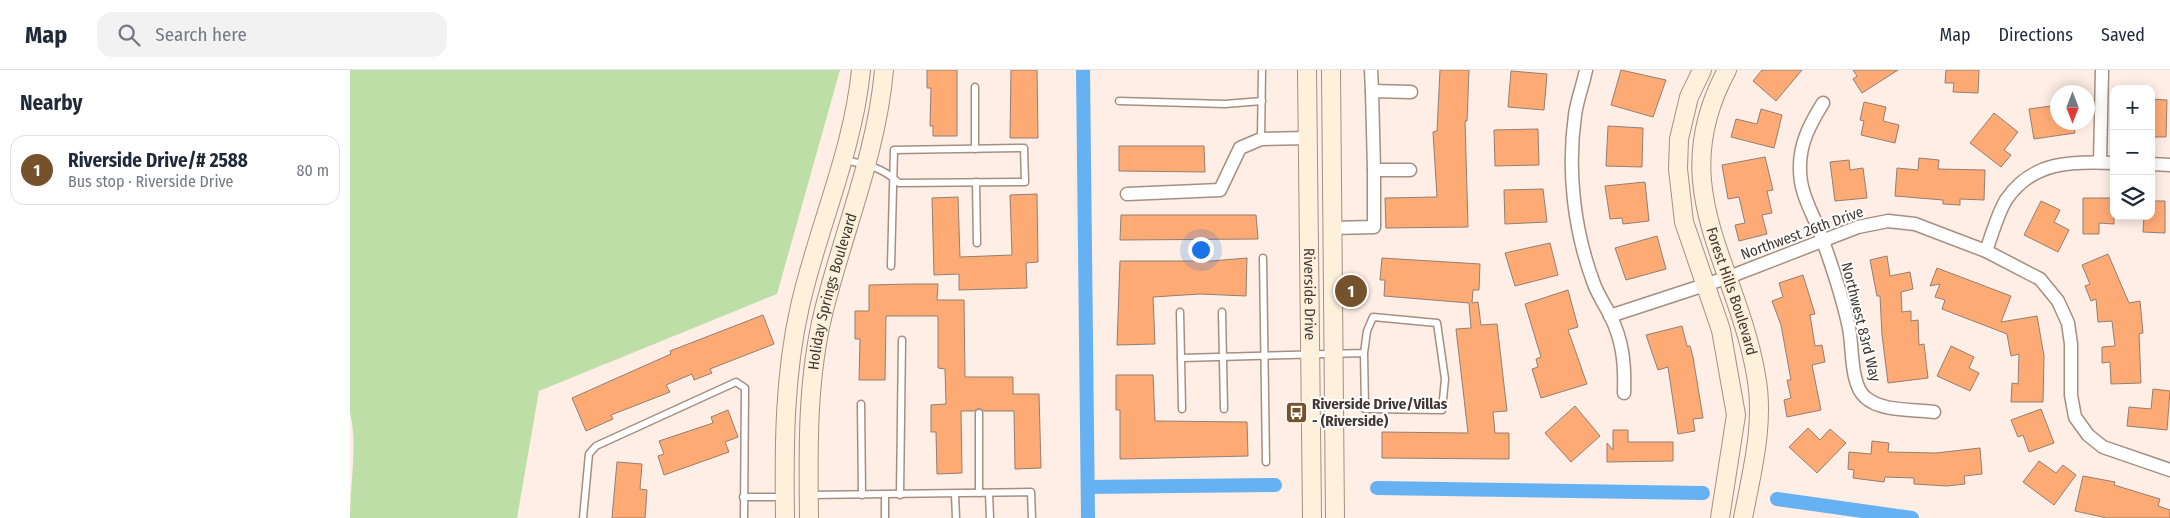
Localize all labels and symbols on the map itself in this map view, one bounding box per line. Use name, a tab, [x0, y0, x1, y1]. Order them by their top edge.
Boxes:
north arrow	[2050, 85, 2095, 130]
street label: Northwest 26th Drive	[1738, 202, 1866, 264]
street label: Holiday Springs Boulevard	[804, 211, 861, 371]
street label: Forest Hills Boulevard	[1702, 225, 1761, 357]
your location	[1188, 237, 1214, 263]
street label: Riverside Drive	[1300, 248, 1319, 340]
street label: Northwest 83rd Way	[1837, 260, 1885, 384]
pin: 1	[1335, 272, 1367, 310]
place label: Riverside Drive/Villas - (Riverside)	[1312, 395, 1448, 430]
bus stop icon: Riverside Drive/Villas - (Riverside)	[1284, 401, 1308, 425]

